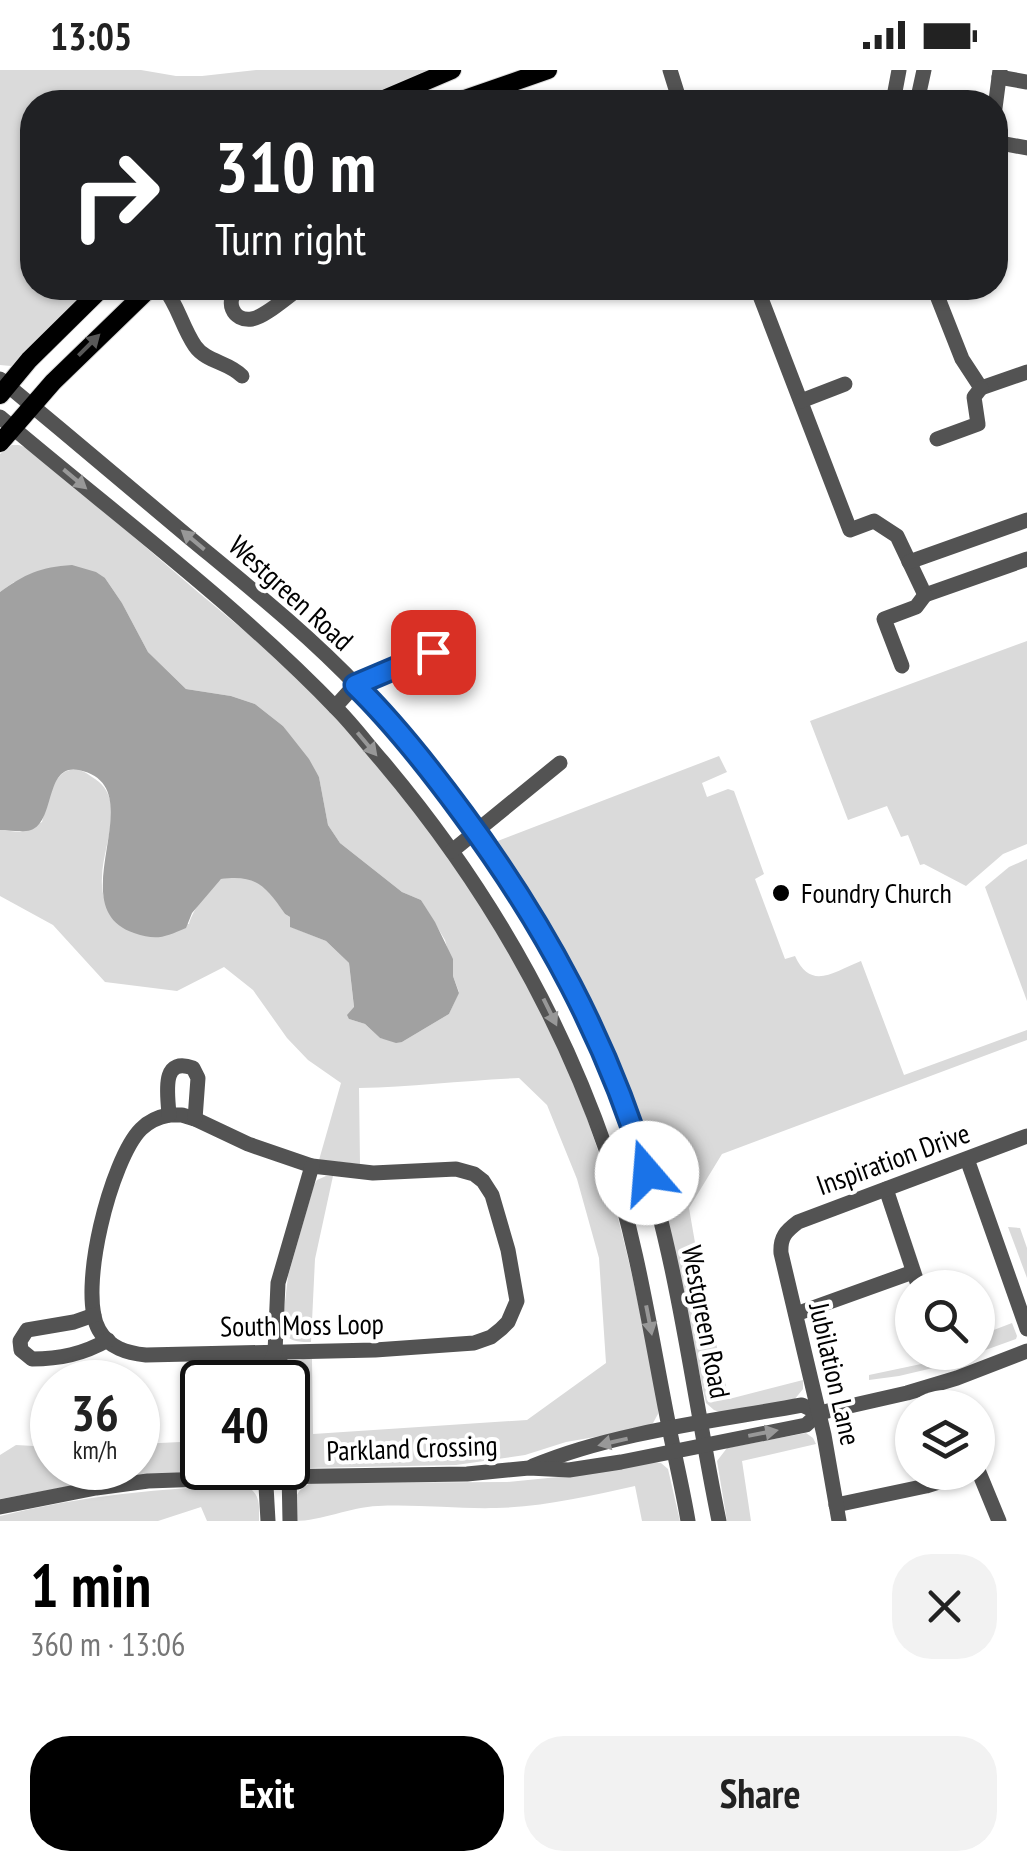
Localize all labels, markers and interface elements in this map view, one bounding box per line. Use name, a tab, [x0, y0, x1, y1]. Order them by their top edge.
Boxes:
text: 13:05	[50, 11, 132, 60]
text: 310 m	[215, 121, 376, 211]
icon: right	[50, 130, 180, 260]
text: Turn right	[215, 209, 366, 267]
one-way arrow	[77, 334, 100, 358]
one-way arrow	[62, 468, 87, 489]
street label: Westgreen Road	[221, 527, 361, 658]
one-way arrow	[180, 530, 205, 551]
pin	[391, 610, 476, 695]
icon: arrive	[406, 625, 461, 680]
one-way arrow	[356, 731, 378, 756]
place label: Foundry Church	[801, 874, 952, 911]
marker: Foundry Church	[770, 882, 792, 904]
one-way arrow	[541, 998, 558, 1027]
street label: Inspiration Drive	[811, 1114, 975, 1203]
position arrow	[595, 1121, 699, 1225]
street label: Westgreen Road	[674, 1242, 739, 1402]
map controls	[895, 1270, 995, 1490]
button: search	[895, 1270, 995, 1370]
street label: Jubilation Lane	[801, 1298, 870, 1449]
street label: South Moss Loop	[220, 1305, 384, 1344]
one-way arrow	[642, 1305, 658, 1336]
speed limit sign: 40	[180, 1360, 310, 1490]
text: 36	[71, 1380, 119, 1445]
button: layers	[895, 1390, 995, 1490]
one-way arrow	[748, 1425, 779, 1441]
street label: Parkland Crossing	[326, 1426, 498, 1469]
text: km/h	[73, 1434, 117, 1466]
one-way arrow	[597, 1435, 628, 1450]
text: 1 min	[30, 1546, 151, 1624]
button: close	[892, 1554, 997, 1659]
text: 360 m · 13:06	[30, 1623, 185, 1665]
button: Exit	[30, 1736, 504, 1851]
button: Share	[524, 1736, 997, 1851]

